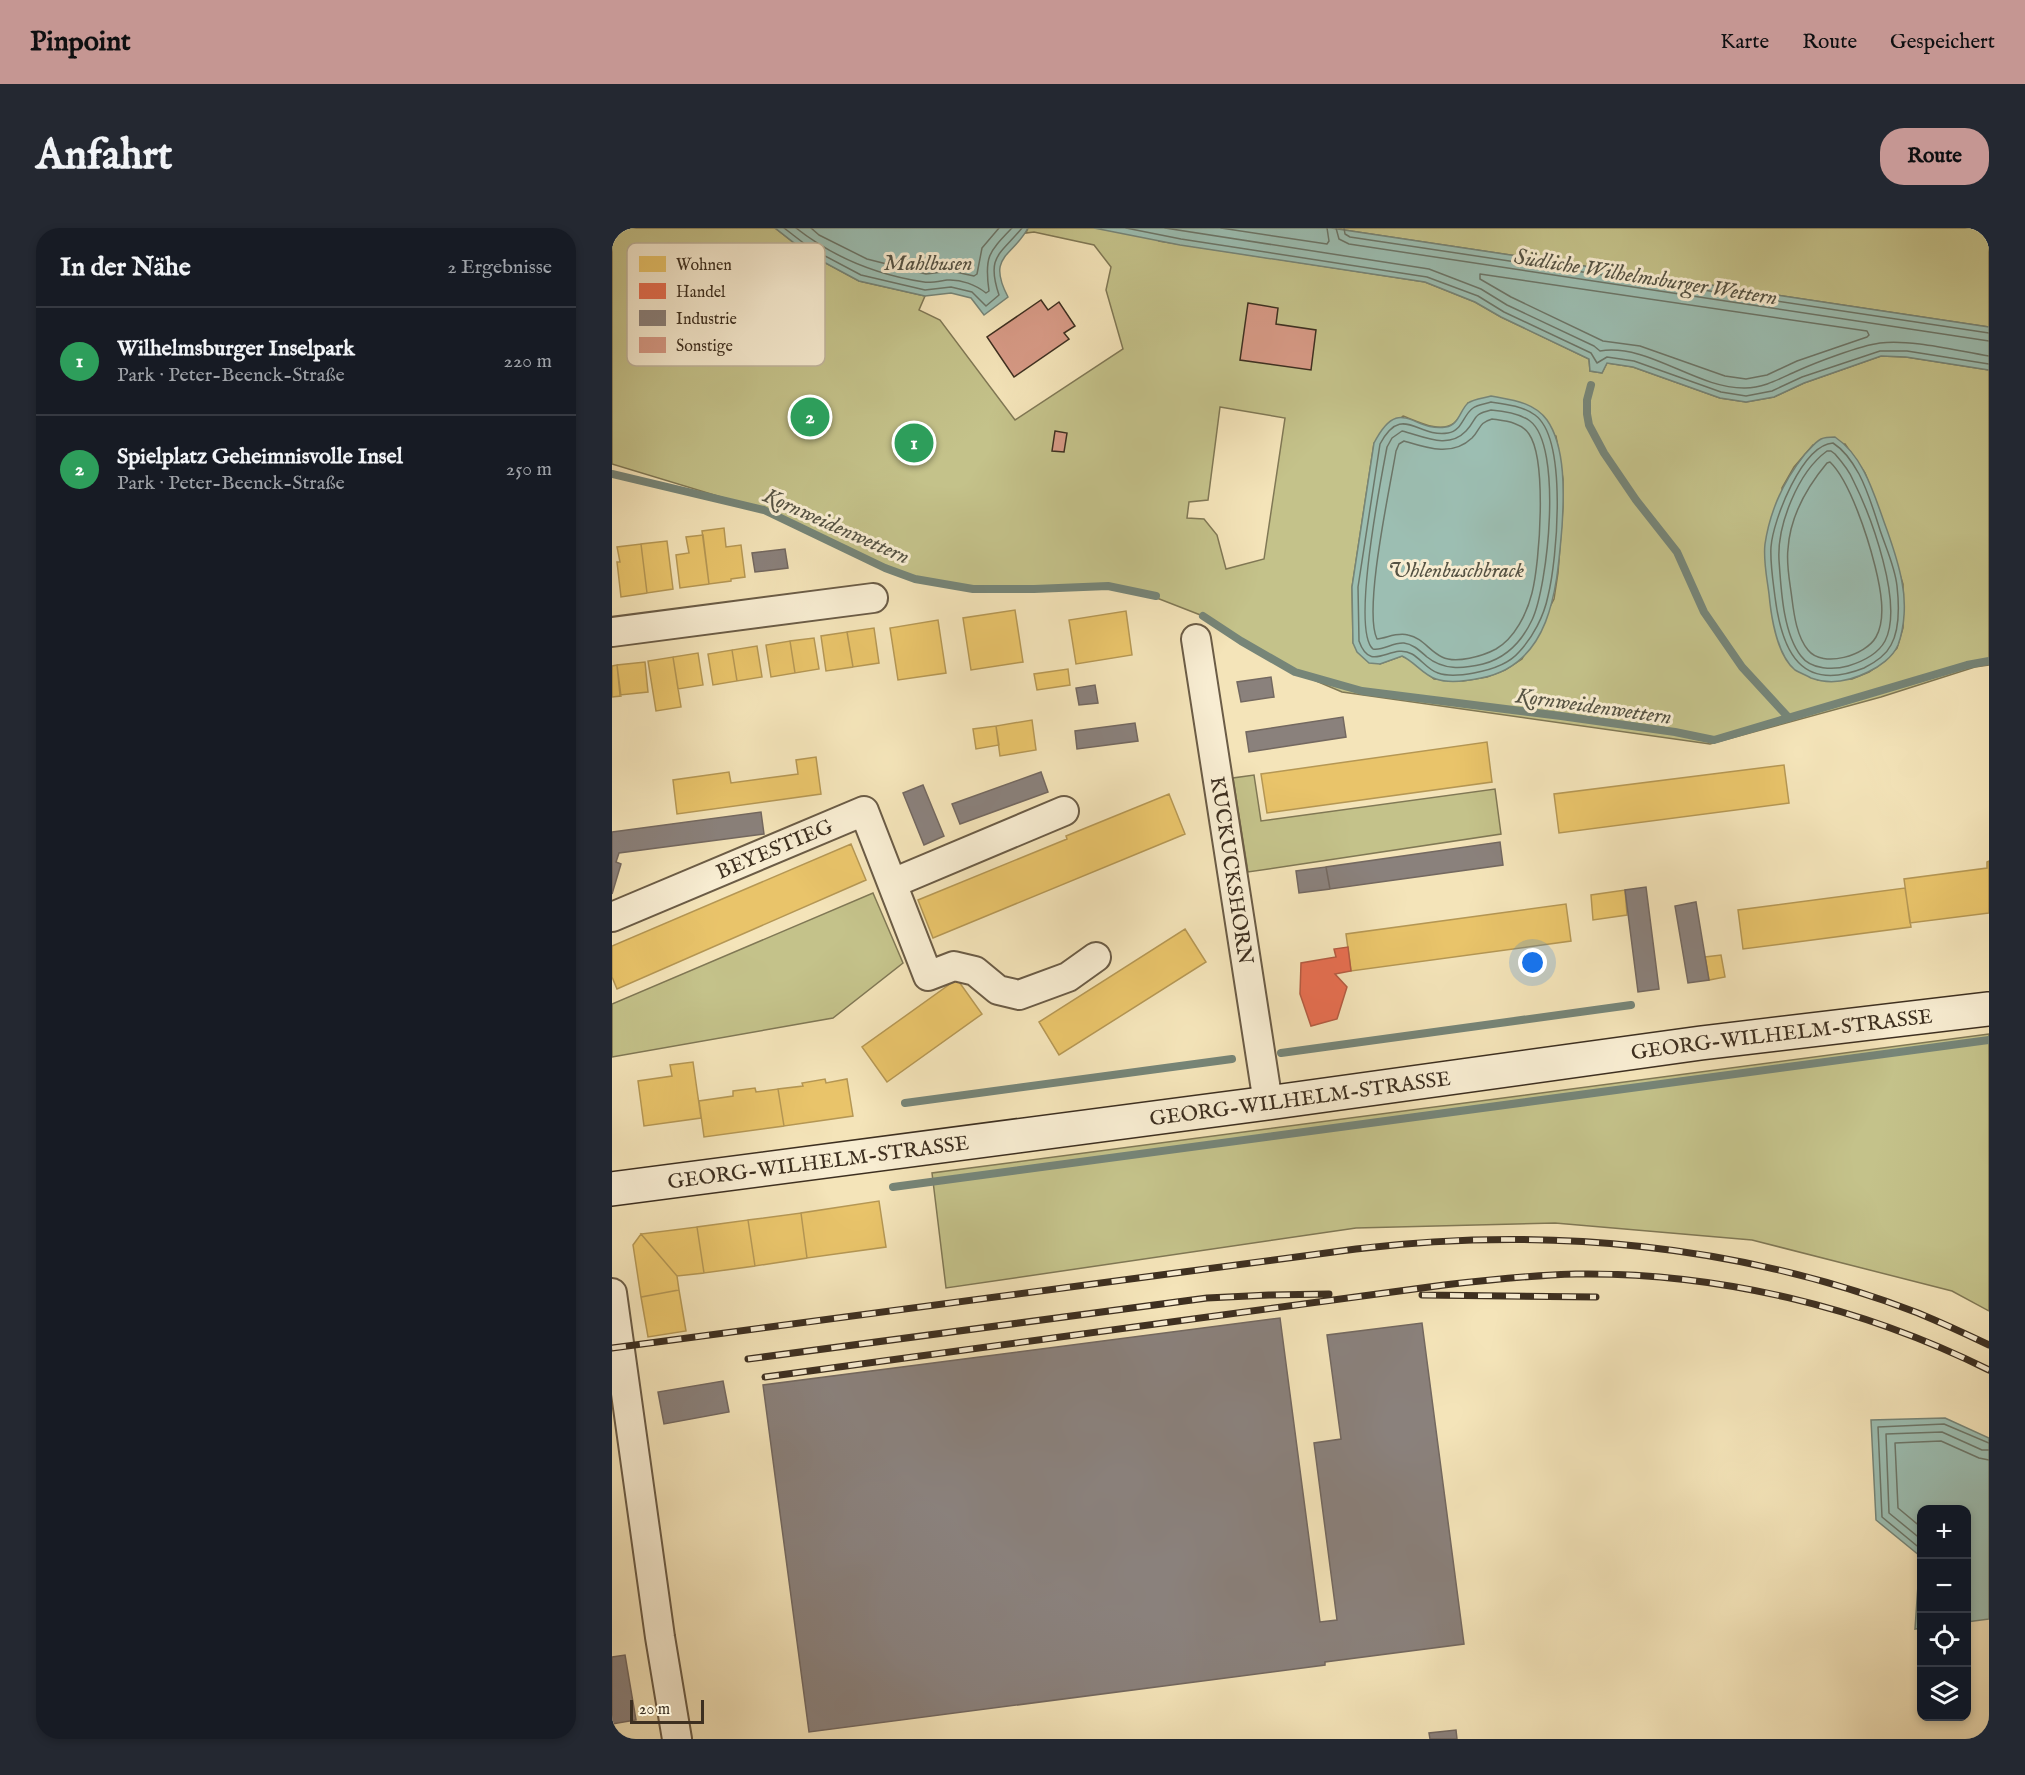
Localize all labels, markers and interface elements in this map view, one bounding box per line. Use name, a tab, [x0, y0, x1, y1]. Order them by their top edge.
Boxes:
text: Pinpoint	[30, 25, 131, 60]
text: Karte	[1720, 29, 1769, 56]
text: Route	[1802, 29, 1857, 56]
text: Gespeichert	[1890, 29, 1995, 56]
button: Route	[1880, 128, 1989, 185]
text: Anfahrt	[36, 130, 172, 183]
legend	[627, 243, 825, 366]
water label: Südliche Wilhelmsburger Wettern	[1512, 243, 1779, 313]
water label: Mahlbusen	[884, 250, 972, 278]
text: In der Nähe	[60, 251, 191, 284]
text: 2 Ergebnisse	[447, 255, 552, 280]
text: Wohnen	[676, 256, 732, 276]
text: Handel	[676, 283, 726, 303]
text: Industrie	[676, 310, 737, 330]
text: Wilhelmsburger Inselpark	[117, 335, 355, 363]
text: Sonstige	[676, 337, 733, 357]
text: 1	[76, 349, 83, 374]
text: 220 m	[504, 349, 552, 374]
text: Park · Peter-Beenck-Straße	[117, 363, 345, 388]
pin: 2	[790, 394, 830, 440]
pin: 1	[894, 420, 934, 466]
text: Spielplatz Geheimnisvolle Insel	[117, 443, 403, 471]
text: 2	[75, 457, 84, 482]
text: 250 m	[506, 457, 552, 482]
text: Park · Peter-Beenck-Straße	[117, 471, 345, 496]
water label: Kornweidenwettern	[758, 482, 914, 572]
water label: Uhlenbuschbrack	[1388, 557, 1524, 585]
water label: Kornweidenwettern	[1513, 682, 1674, 732]
street label: KUCKUCKSHORN	[1202, 774, 1258, 966]
street label: BEYESTIEG	[712, 814, 837, 887]
your location	[1518, 948, 1547, 977]
street label: GEORG-WILHELM-STRASSE	[1629, 1004, 1934, 1068]
street label: GEORG-WILHELM-STRASSE	[1148, 1066, 1453, 1133]
street label: GEORG-WILHELM-STRASSE	[666, 1130, 971, 1197]
map controls	[1917, 1505, 1971, 1721]
button: +	[1917, 1505, 1971, 1559]
button: −	[1917, 1559, 1971, 1613]
button: locate	[1917, 1613, 1971, 1667]
button: layers	[1917, 1667, 1971, 1721]
scale bar	[630, 1697, 704, 1724]
text: 20 m	[639, 1700, 670, 1720]

